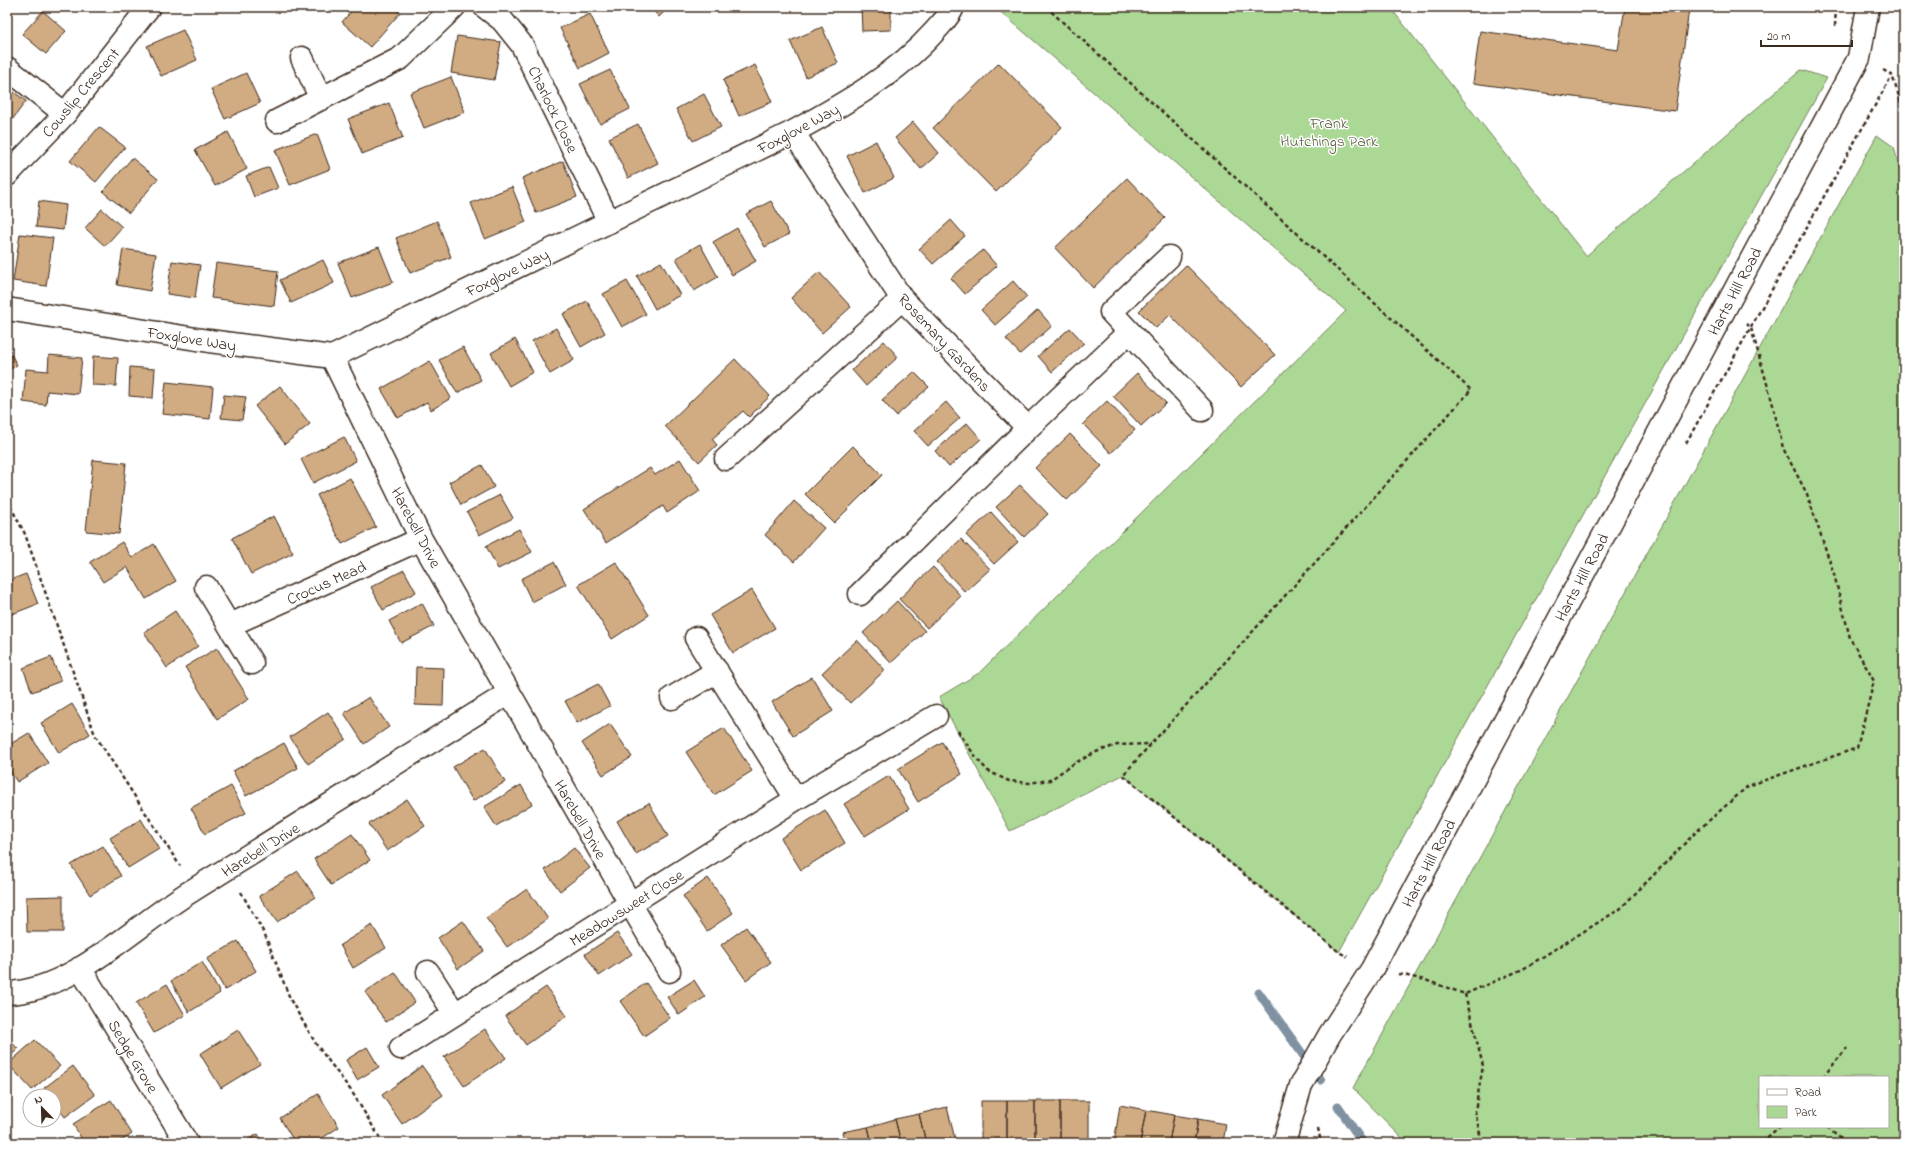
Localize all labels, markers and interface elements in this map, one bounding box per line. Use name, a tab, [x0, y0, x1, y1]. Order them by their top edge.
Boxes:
scale bar	[1761, 22, 1852, 48]
text: 20 m	[1767, 28, 1790, 46]
street label: Cowslip Crescent	[37, 43, 127, 143]
street label: Charlock Close	[521, 62, 584, 158]
street label: Foxglove Way	[753, 98, 844, 162]
park label: Frank Hutchings Park	[1280, 112, 1379, 154]
street label: Foxglove Way	[461, 243, 554, 305]
street label: Harts Hill Road	[1702, 244, 1769, 340]
street label: Rosemary Gardens	[891, 289, 996, 398]
street label: Foxglove Way	[144, 321, 238, 359]
street label: Harebell Drive	[384, 483, 447, 573]
street label: Harts Hill Road	[1549, 530, 1616, 626]
street label: Crocus Mead	[283, 556, 370, 612]
street label: Harebell Drive	[547, 776, 612, 865]
street label: Harts Hill Road	[1396, 816, 1463, 912]
street label: Harebell Drive	[217, 817, 306, 884]
street label: Meadowsweet Close	[565, 863, 690, 954]
street label: Sedge Grove	[101, 1016, 164, 1099]
legend	[1759, 1076, 1889, 1128]
text: Road	[1795, 1084, 1821, 1102]
north arrow	[22, 1088, 62, 1128]
text: N	[32, 1091, 45, 1109]
text: Park	[1795, 1104, 1817, 1122]

